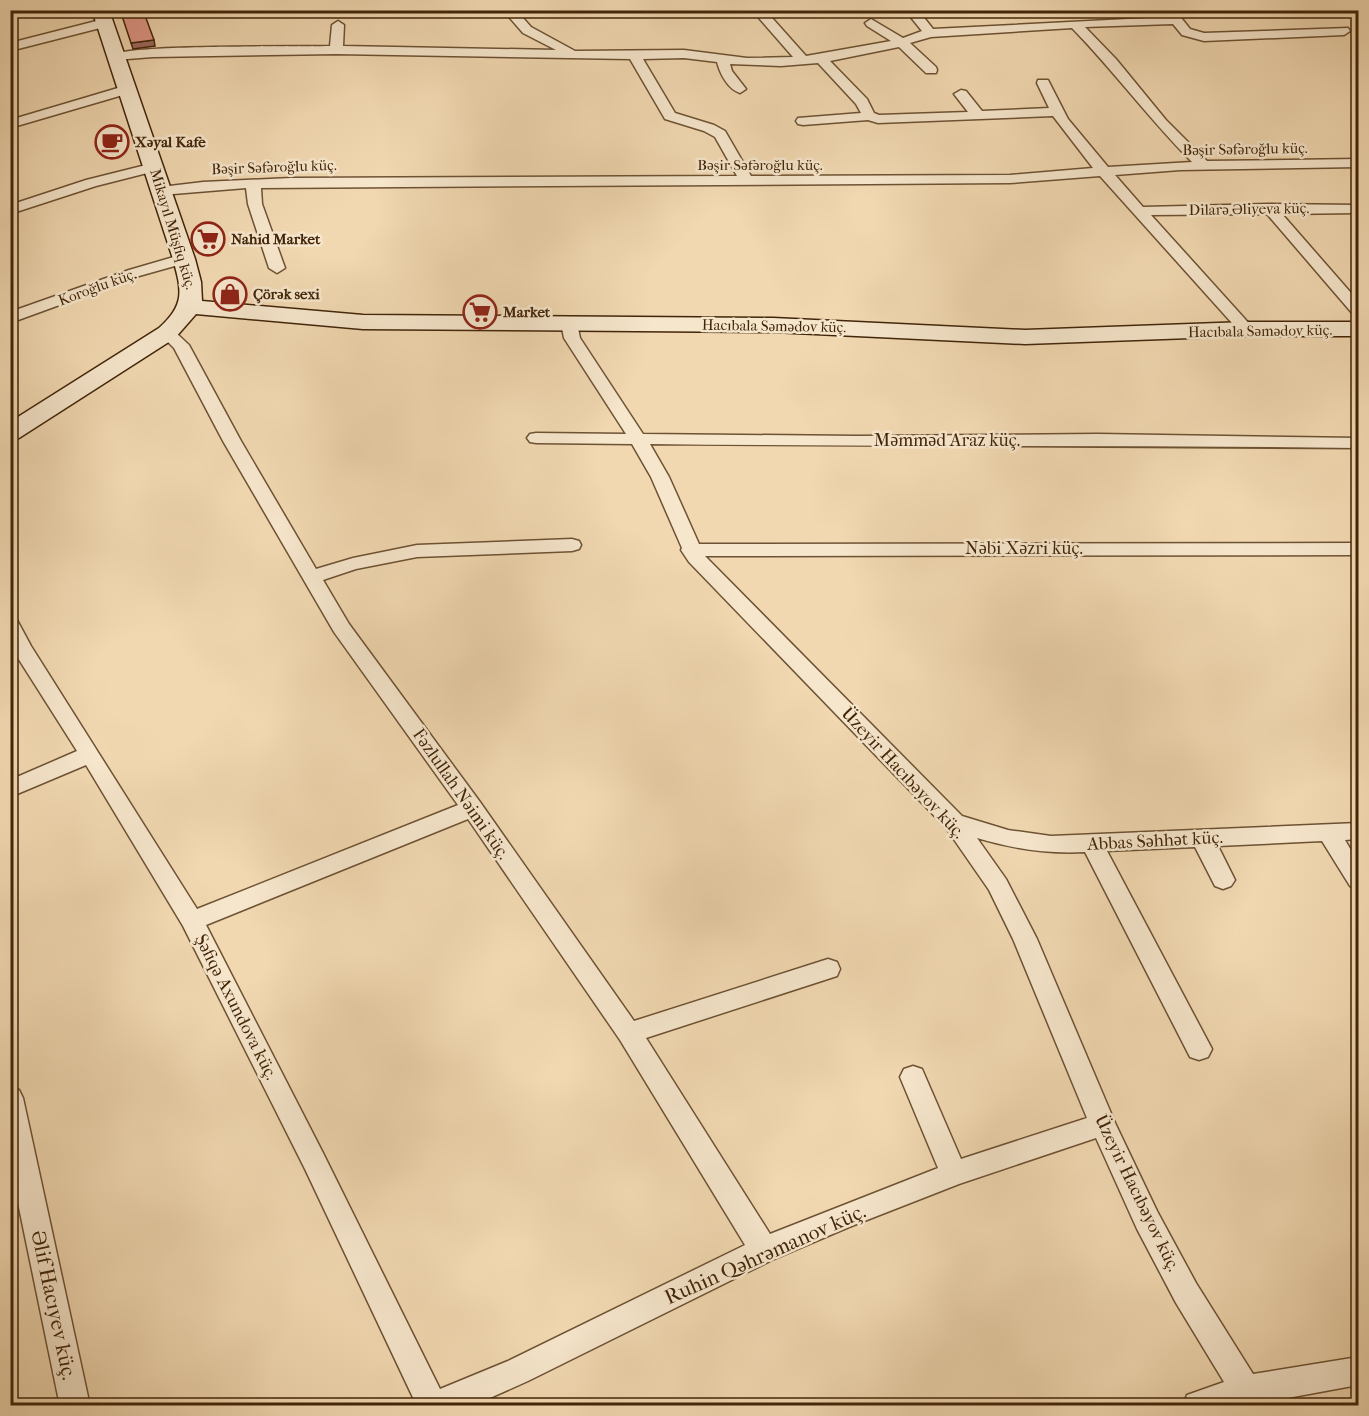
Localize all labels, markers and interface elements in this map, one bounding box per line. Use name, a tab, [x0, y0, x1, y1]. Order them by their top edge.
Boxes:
cafe icon: Xəyal Kafe	[94, 124, 130, 160]
place label: Xəyal Kafe	[134, 133, 206, 151]
street label: Bəşir Səfəroğlu küç.	[1182, 139, 1308, 159]
street label: Bəşir Səfəroğlu küç.	[211, 156, 337, 178]
street label: Bəşir Səfəroğlu küç.	[697, 156, 823, 174]
street label: Mikayıl Müşfiq küç.	[146, 167, 200, 291]
street label: Dilarə Əliyeva küç.	[1189, 199, 1310, 219]
supermarket icon: Nahid Market	[190, 221, 226, 257]
place label: Nahid Market	[231, 230, 321, 248]
street label: Koroğlu küç.	[56, 265, 138, 309]
shop icon: Çörək sexi	[212, 276, 248, 312]
place label: Çörək sexi	[253, 285, 320, 304]
supermarket icon: Market	[462, 294, 498, 330]
place label: Market	[502, 303, 551, 321]
street label: Hacıbala Səmədov küç.	[702, 316, 846, 336]
street label: Hacıbala Səmədov küç.	[1188, 321, 1332, 341]
street label: Məmməd Araz küç.	[874, 430, 1020, 451]
street label: Nəbi Xəzri küç.	[965, 538, 1083, 559]
street label: Üzeyir Hacıbəyov küç.	[837, 702, 970, 843]
street label: Fəzlullah Nəimi küç.	[408, 725, 514, 863]
street label: Abbas Səhhət küç.	[1086, 827, 1223, 855]
street label: Şəfiqə Axundova küç.	[190, 931, 282, 1083]
street label: Üzeyir Hacıbəyov küç.	[1090, 1111, 1185, 1275]
street label: Ruhin Qəhrəmanov küç.	[661, 1199, 869, 1309]
street label: Əlif Hacıyev küç.	[26, 1228, 82, 1382]

